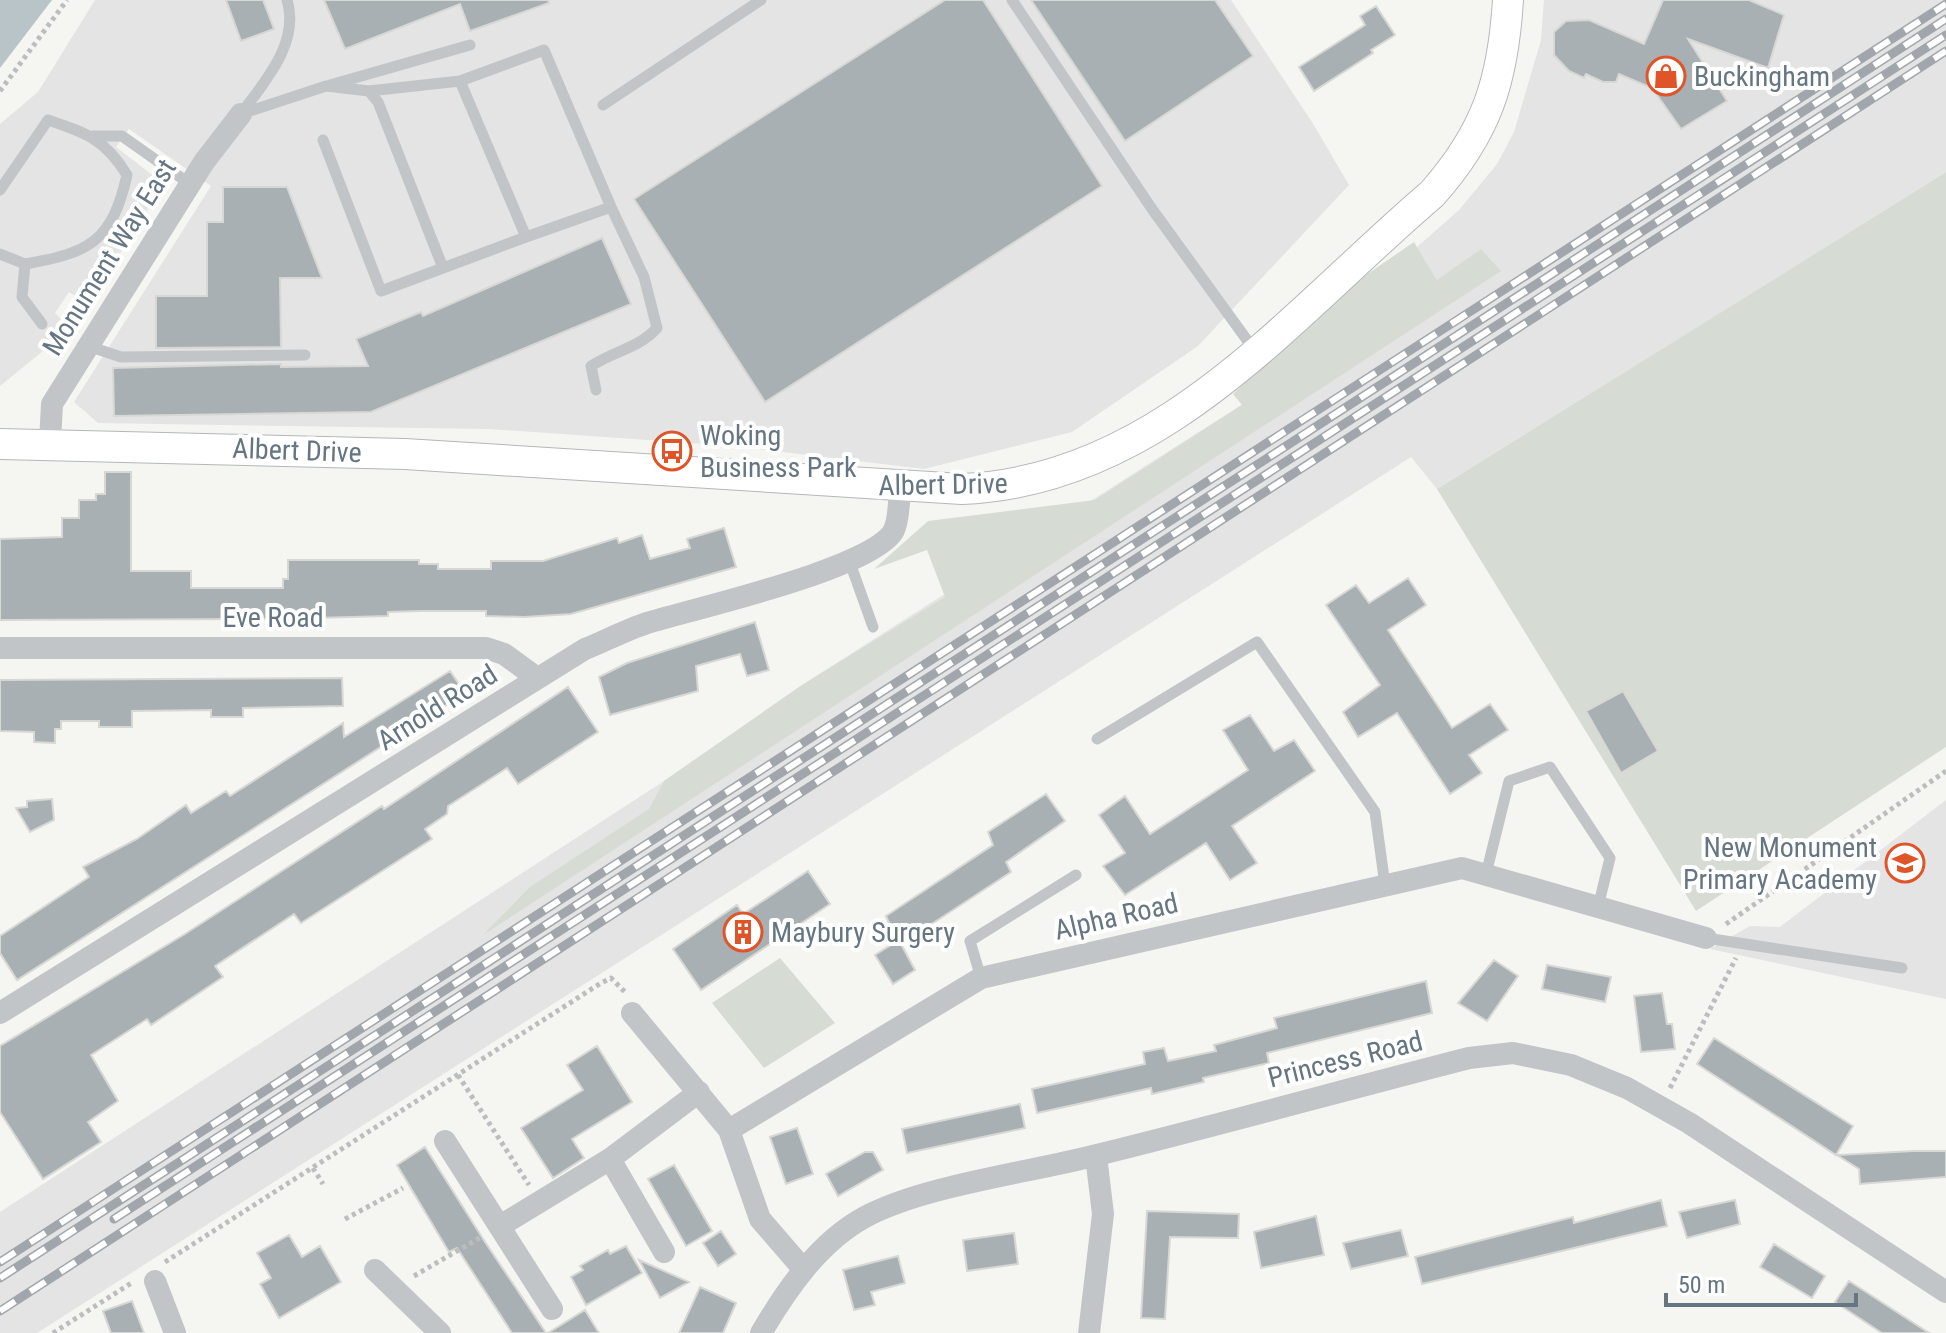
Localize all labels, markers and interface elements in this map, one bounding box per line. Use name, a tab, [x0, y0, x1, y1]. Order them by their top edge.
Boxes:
shop icon: Buckingham	[1645, 55, 1687, 97]
place label: Buckingham	[1694, 60, 1830, 93]
street label: Monument Way East	[36, 153, 183, 362]
place label: Woking Business Park	[700, 419, 857, 484]
bus stop icon: Woking Business Park	[651, 430, 693, 472]
street label: Albert Drive	[232, 432, 362, 469]
street label: Albert Drive	[878, 467, 1008, 502]
street label: Eve Road	[222, 601, 324, 634]
street label: Arnold Road	[371, 658, 503, 757]
place label: New Monument Primary Academy	[1683, 831, 1877, 896]
school or university icon: New Monument Primary Academy	[1884, 842, 1926, 884]
street label: Alpha Road	[1051, 886, 1181, 947]
building icon: Maybury Surgery	[722, 911, 764, 953]
place label: Maybury Surgery	[771, 916, 955, 949]
street label: Princess Road	[1264, 1024, 1426, 1095]
scale bar	[1666, 1257, 1856, 1307]
text: 50 m	[1678, 1271, 1725, 1299]

